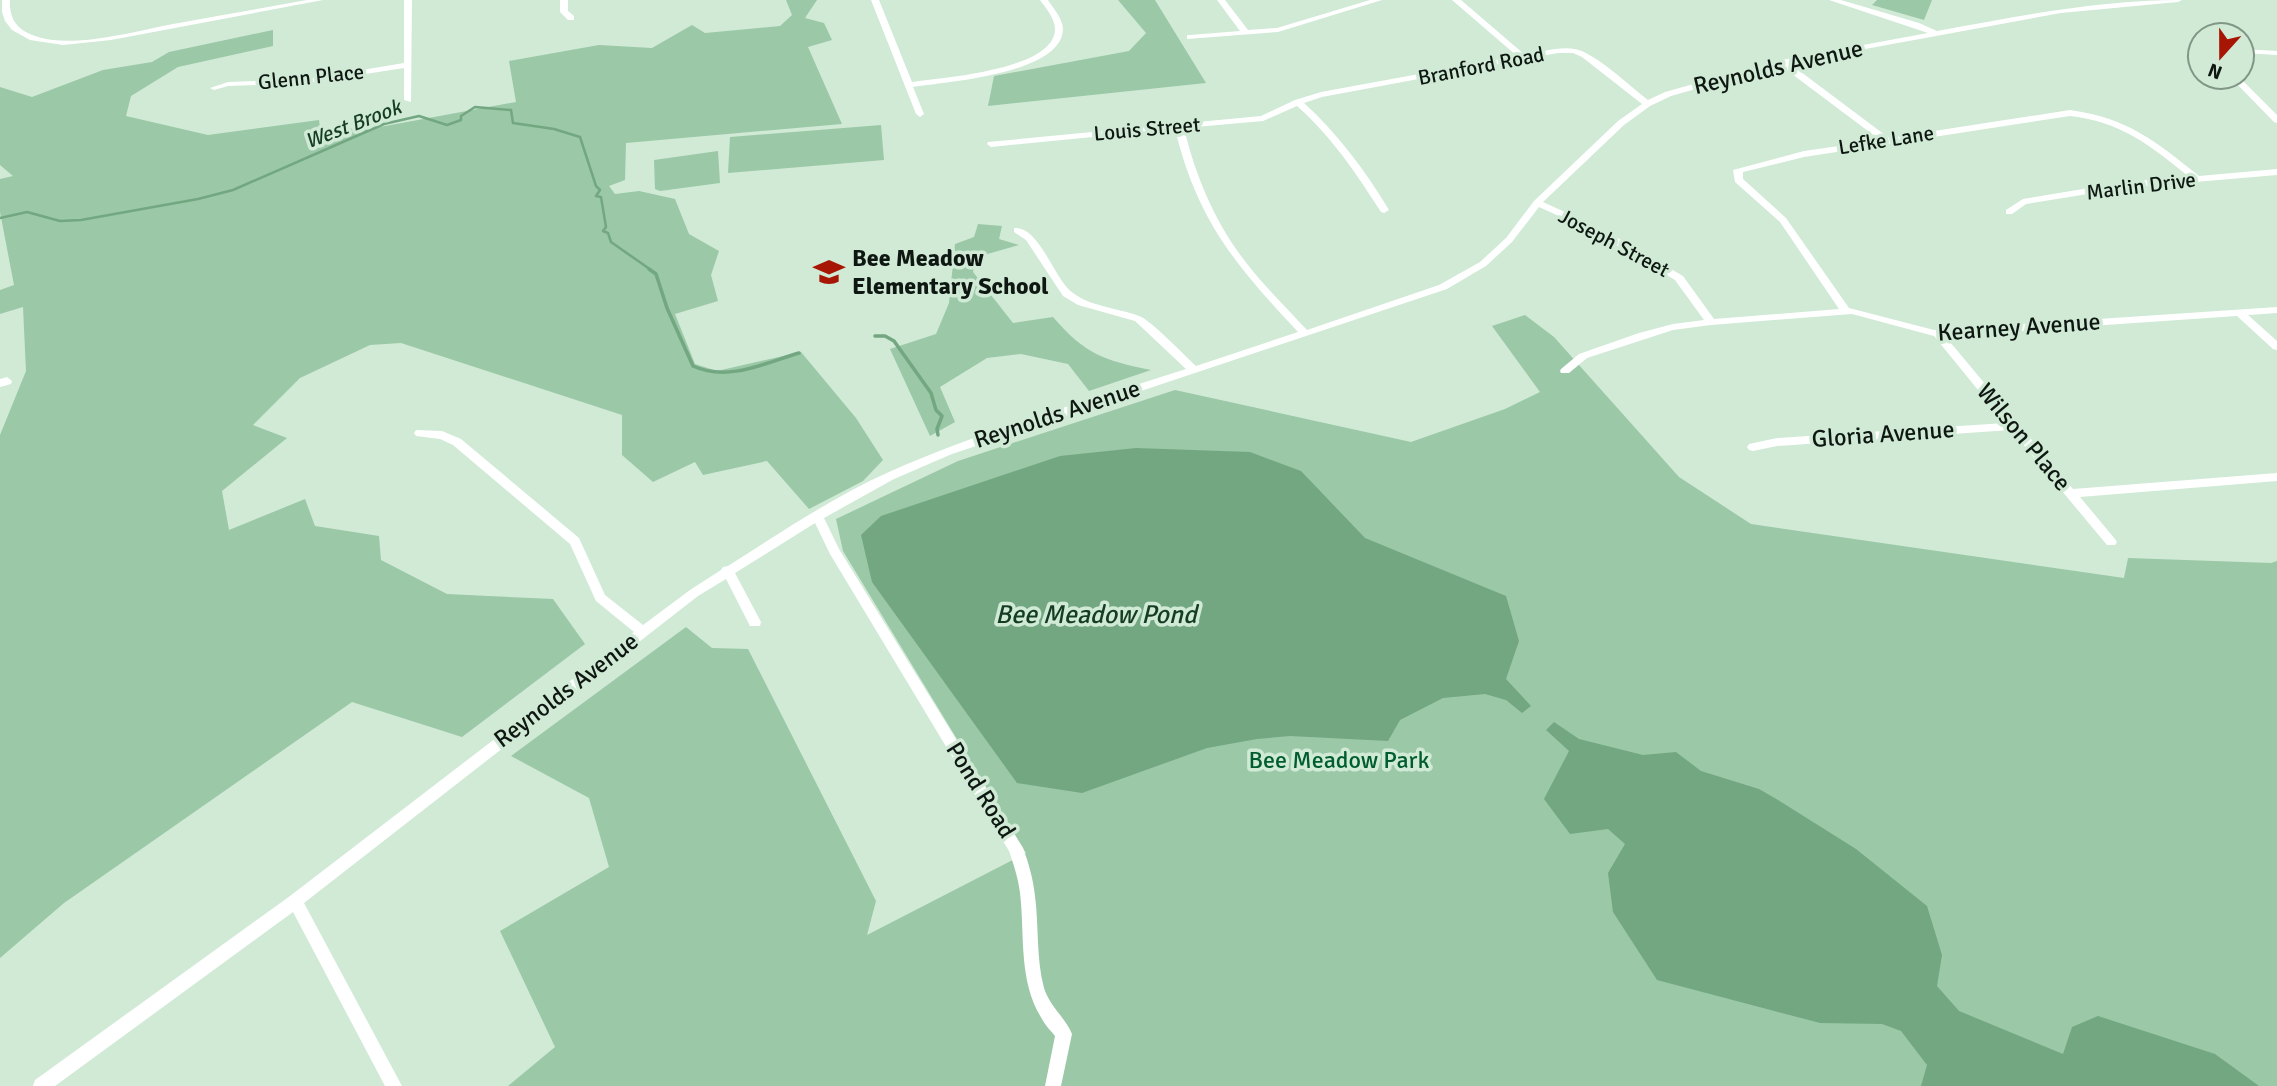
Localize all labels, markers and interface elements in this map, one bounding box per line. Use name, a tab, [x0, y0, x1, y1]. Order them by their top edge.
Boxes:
north arrow	[2186, 21, 2256, 91]
street label: Reynolds Avenue	[1690, 33, 1866, 101]
street label: Branford Road	[1416, 41, 1546, 91]
text: N	[2205, 57, 2226, 85]
street label: Glenn Place	[257, 59, 365, 95]
water label: West Brook	[301, 93, 407, 154]
street label: Louis Street	[1093, 111, 1201, 147]
street label: Lefke Lane	[1836, 120, 1936, 160]
street label: Marlin Drive	[2085, 166, 2197, 206]
street label: Joseph Street	[1554, 203, 1674, 283]
place label: Bee Meadow Elementary School	[852, 243, 1049, 301]
school or university icon: Bee Meadow Elementary School	[812, 255, 846, 289]
street label: Kearney Avenue	[1937, 306, 2101, 348]
street label: Reynolds Avenue	[970, 373, 1144, 455]
street label: Wilson Place	[1970, 377, 2078, 497]
street label: Gloria Avenue	[1811, 414, 1955, 454]
water label: Bee Meadow Pond	[995, 599, 1200, 631]
street label: Reynolds Avenue	[488, 626, 644, 754]
street label: Pond Road	[940, 736, 1022, 844]
park label: Bee Meadow Park	[1248, 745, 1430, 775]

